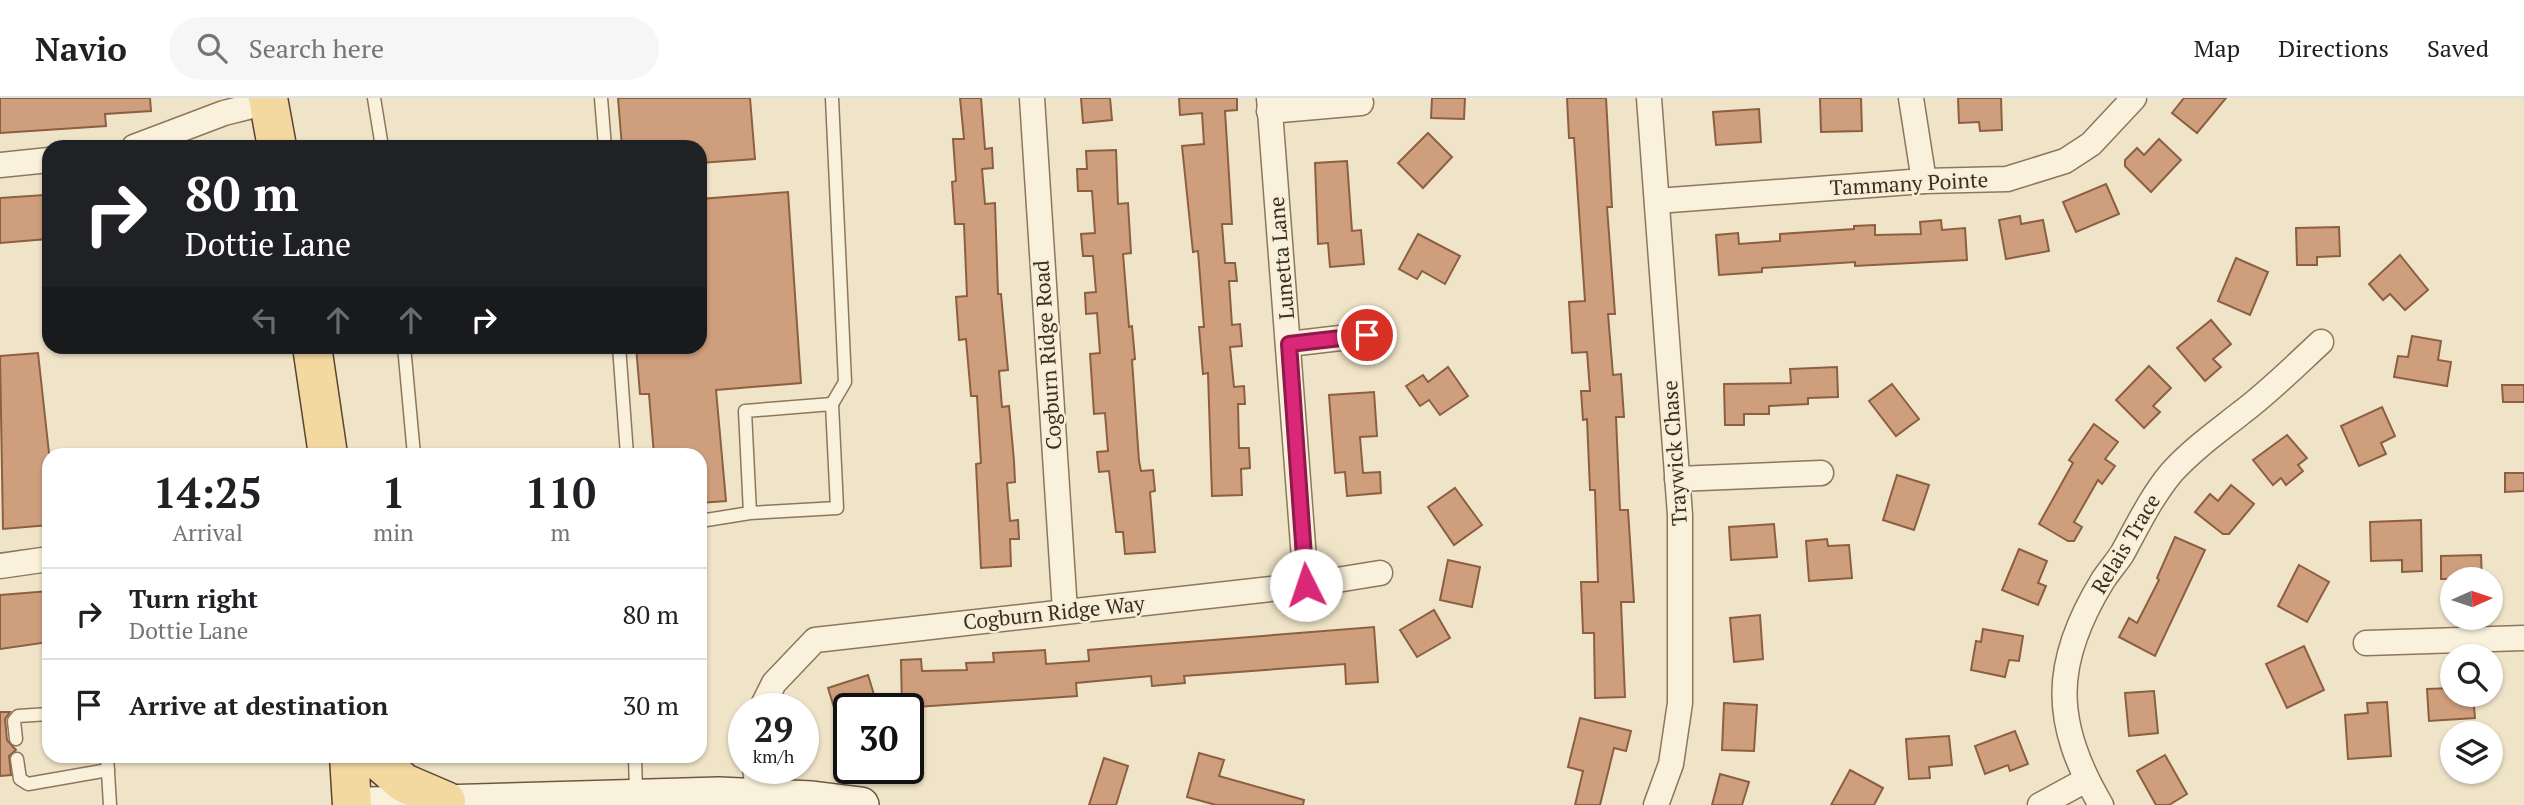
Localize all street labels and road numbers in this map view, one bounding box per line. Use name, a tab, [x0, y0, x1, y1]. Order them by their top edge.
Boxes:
street label: Tammany Pointe	[1829, 165, 1989, 201]
street label: Lunetta Lane	[1262, 196, 1300, 321]
street label: Cogburn Ridge Road	[1026, 259, 1068, 451]
street label: Traywick Chase	[1655, 379, 1693, 527]
street label: Relais Trace	[2084, 488, 2166, 599]
street label: Cogburn Ridge Way	[962, 589, 1146, 635]

